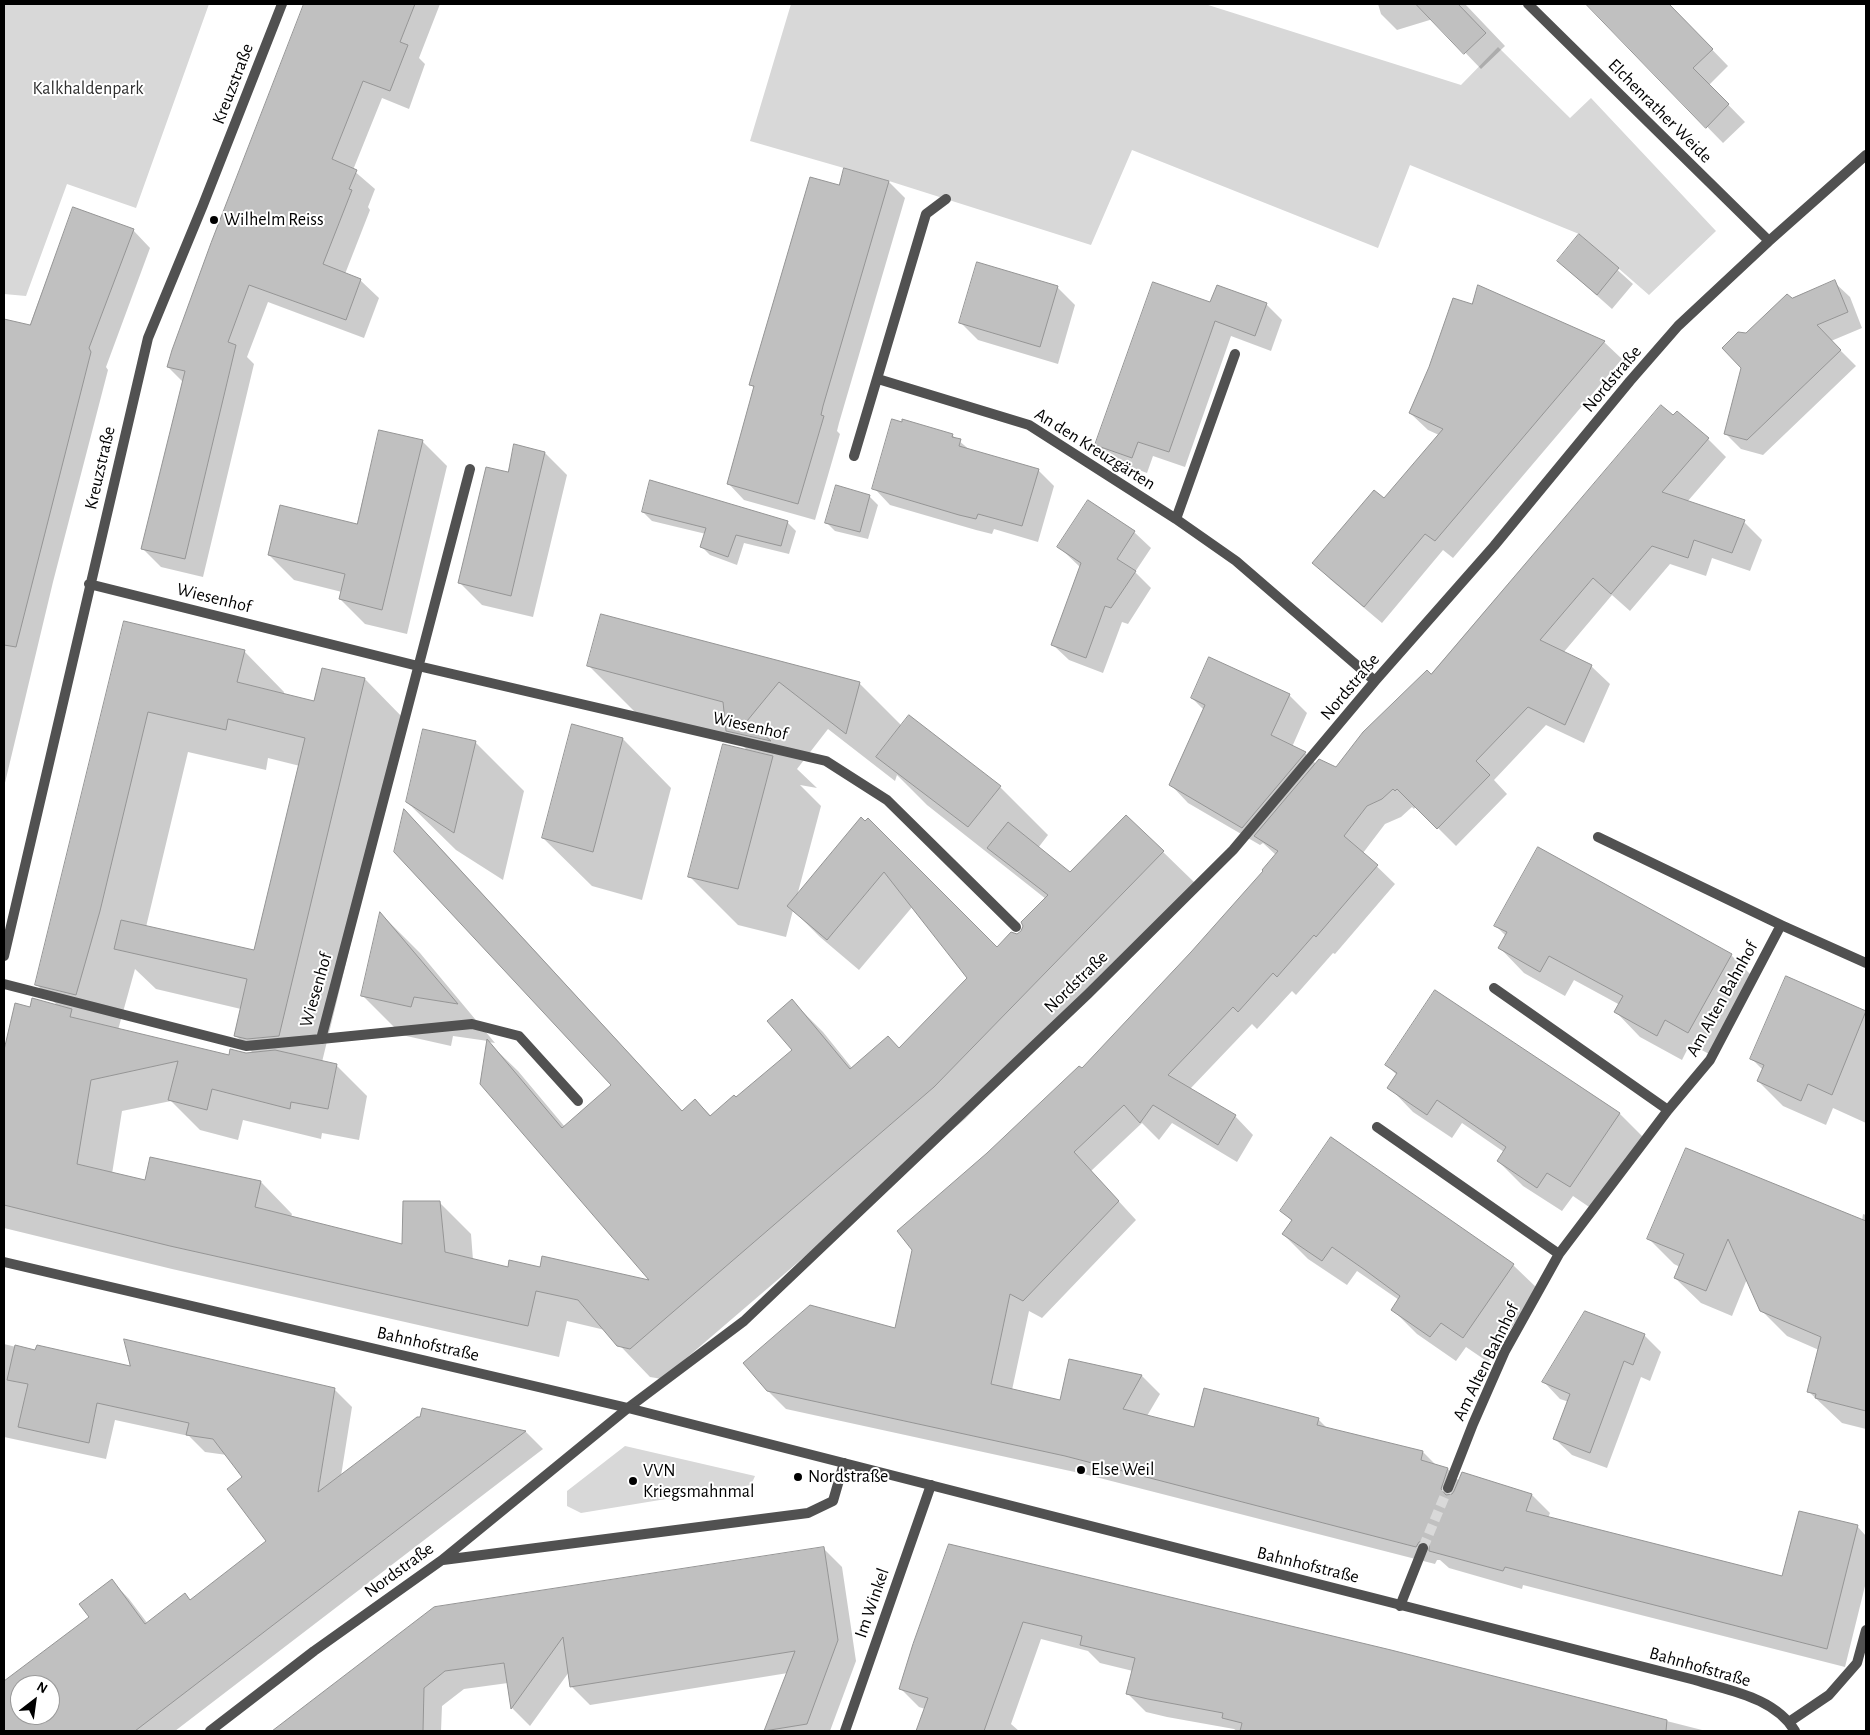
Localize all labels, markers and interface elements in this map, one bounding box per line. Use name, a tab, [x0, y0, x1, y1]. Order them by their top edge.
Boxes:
street label: Kreuzstraße	[208, 40, 258, 128]
street label: Elchenrather Weide	[1603, 54, 1717, 168]
park label: Kalkhaldenpark	[32, 78, 144, 100]
place label: Wilhelm Reiss	[224, 209, 324, 231]
marker: Wilhelm Reiss	[208, 214, 220, 226]
street label: Nordstraße	[1578, 341, 1646, 417]
street label: An den Kreuzgärten	[1031, 403, 1159, 495]
street label: Kreuzstraße	[80, 424, 120, 512]
street label: Wiesenhof	[174, 578, 254, 618]
street label: Nordstraße	[1316, 649, 1384, 725]
street label: Wiesenhof	[710, 707, 790, 745]
street label: Am Alten Bahnhof	[1681, 938, 1763, 1060]
street label: Nordstraße	[1040, 946, 1112, 1018]
street label: Wiesenhof	[295, 950, 337, 1030]
street label: Am Alten Bahnhof	[1448, 1300, 1524, 1424]
street label: Bahnhofstraße	[375, 1322, 481, 1366]
place label: Else Weil	[1091, 1459, 1154, 1481]
place label: VVN Kriegsmahnmal	[643, 1460, 755, 1502]
marker: Else Weil	[1075, 1464, 1087, 1476]
place label: Nordstraße	[808, 1466, 888, 1488]
marker: Nordstraße	[792, 1471, 804, 1483]
marker: VVN Kriegsmahnmal	[627, 1475, 639, 1487]
street label: Nordstraße	[360, 1538, 438, 1602]
street label: Bahnhofstraße	[1255, 1542, 1361, 1588]
street label: Im Winkel	[850, 1565, 894, 1641]
street label: Bahnhofstraße	[1647, 1642, 1753, 1692]
north arrow	[10, 1675, 60, 1725]
text: N	[34, 1679, 50, 1696]

